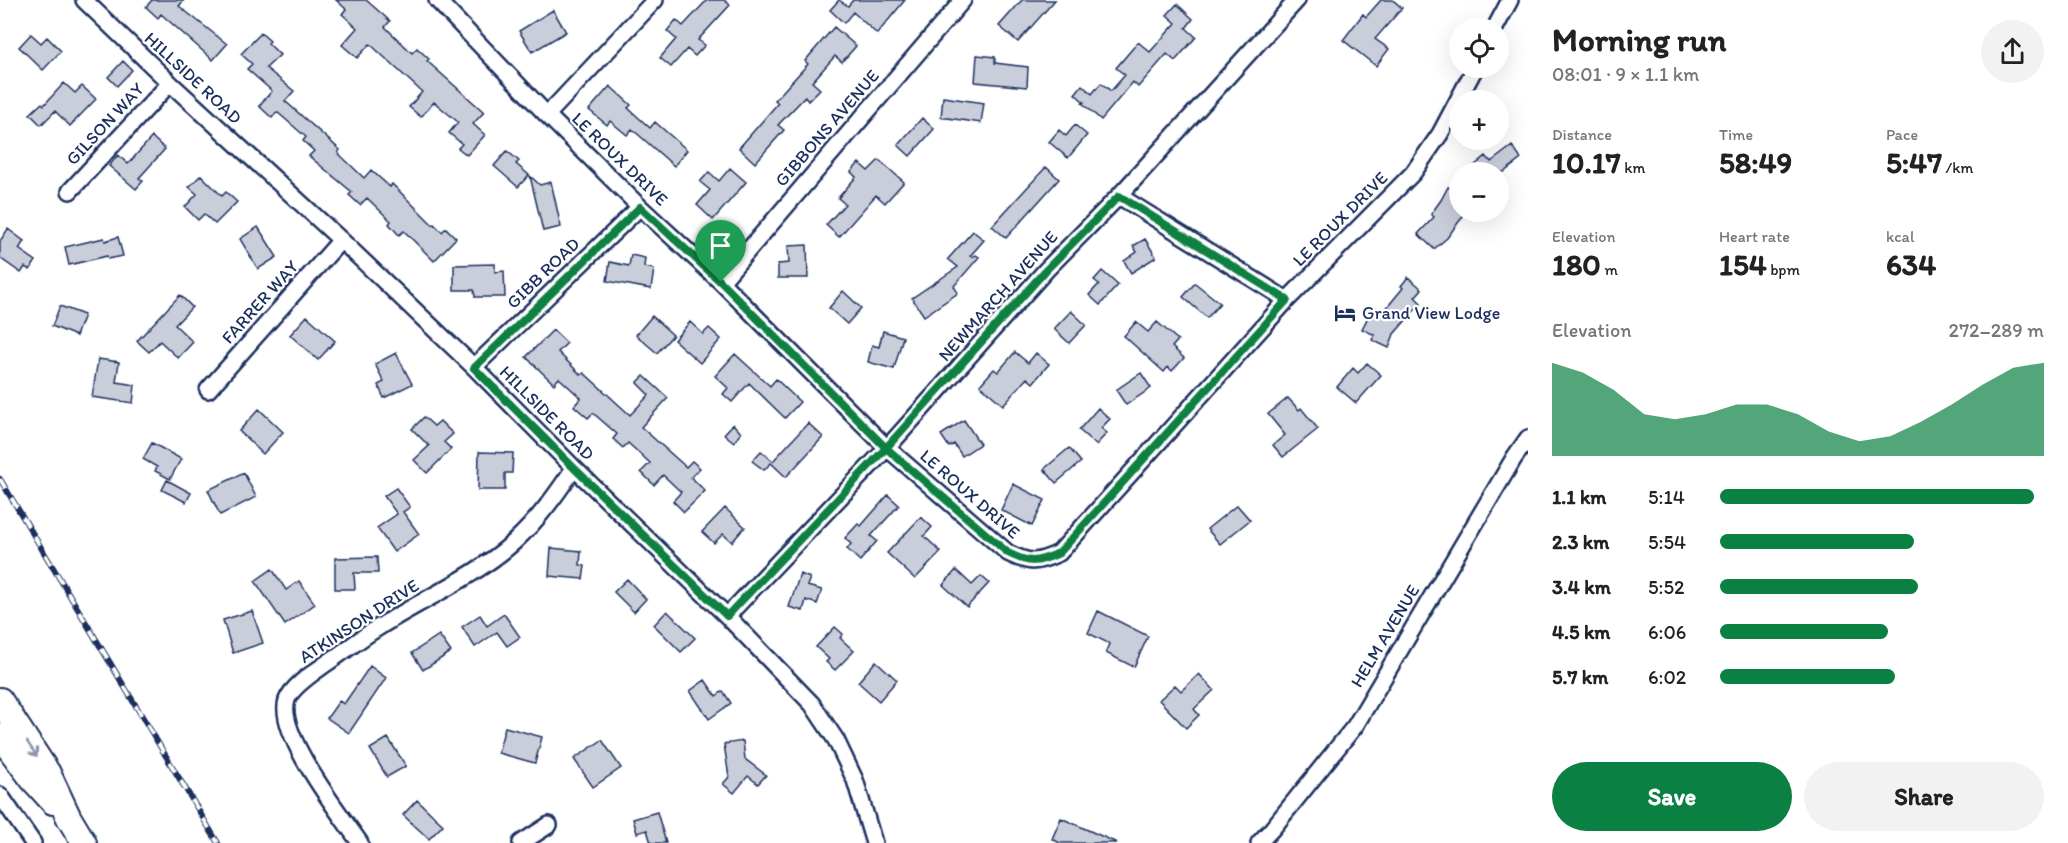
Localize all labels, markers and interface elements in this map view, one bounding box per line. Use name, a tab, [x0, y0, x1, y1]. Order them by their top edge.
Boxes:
map controls	[1449, 18, 1509, 222]
button: locate	[1449, 18, 1509, 78]
text: Morning run	[1552, 20, 1727, 59]
button: share	[1981, 20, 2044, 83]
street label: HILLSIDE ROAD	[140, 27, 246, 129]
text: 08:01 · 9 × 1.1 km	[1552, 62, 1699, 86]
street label: GIBBONS AVENUE	[770, 65, 884, 191]
street label: GILSON WAY	[61, 78, 149, 170]
button: +	[1449, 90, 1509, 150]
street label: LE ROUX DRIVE	[567, 108, 673, 210]
text: Distance	[1552, 125, 1612, 144]
text: Time	[1719, 125, 1753, 144]
text: Pace	[1886, 125, 1918, 144]
text: 10.17	[1552, 144, 1621, 181]
text: 58:49	[1719, 144, 1792, 181]
text: 5:47	[1886, 144, 1942, 181]
text: km	[1621, 158, 1645, 177]
text: /km	[1942, 158, 1974, 177]
button: −	[1449, 162, 1509, 222]
street label: LE ROUX DRIVE	[1288, 167, 1392, 271]
pin	[695, 220, 746, 282]
street label: NEWMARCH AVENUE	[934, 226, 1062, 366]
text: Elevation	[1552, 227, 1616, 246]
text: Heart rate	[1719, 227, 1790, 246]
text: kcal	[1886, 227, 1914, 246]
icon: arrive	[704, 229, 737, 262]
street label: GIBB ROAD	[502, 233, 584, 313]
text: 180	[1552, 246, 1601, 283]
text: 154	[1719, 246, 1767, 283]
text: 634	[1886, 246, 1936, 283]
street label: FARRER WAY	[217, 255, 304, 348]
text: m	[1601, 260, 1618, 279]
text: bpm	[1767, 260, 1800, 279]
hotel icon: Grand View Lodge	[1333, 301, 1357, 325]
place label: Grand View Lodge	[1362, 302, 1500, 324]
text: Elevation	[1552, 318, 1631, 342]
text: 272–289 m	[1949, 318, 2044, 342]
street label: HILLSIDE ROAD	[495, 361, 599, 465]
street label: LE ROUX DRIVE	[916, 445, 1024, 543]
text: 1.1 km	[1552, 485, 1606, 509]
text: 5:14	[1648, 485, 1685, 509]
text: 2.3 km	[1552, 530, 1609, 554]
text: 5:54	[1648, 530, 1686, 554]
street label: ATKINSON DRIVE	[295, 574, 423, 668]
text: 3.4 km	[1552, 575, 1611, 599]
text: 5:52	[1648, 575, 1684, 599]
street label: HELM AVENUE	[1346, 581, 1424, 691]
text: 4.5 km	[1552, 620, 1610, 644]
text: 6:06	[1648, 620, 1686, 644]
text: 5.7 km	[1552, 665, 1608, 689]
text: 6:02	[1648, 665, 1686, 689]
one-way arrow	[27, 740, 39, 757]
button: Save	[1552, 762, 1792, 831]
button: Share	[1804, 762, 2044, 831]

